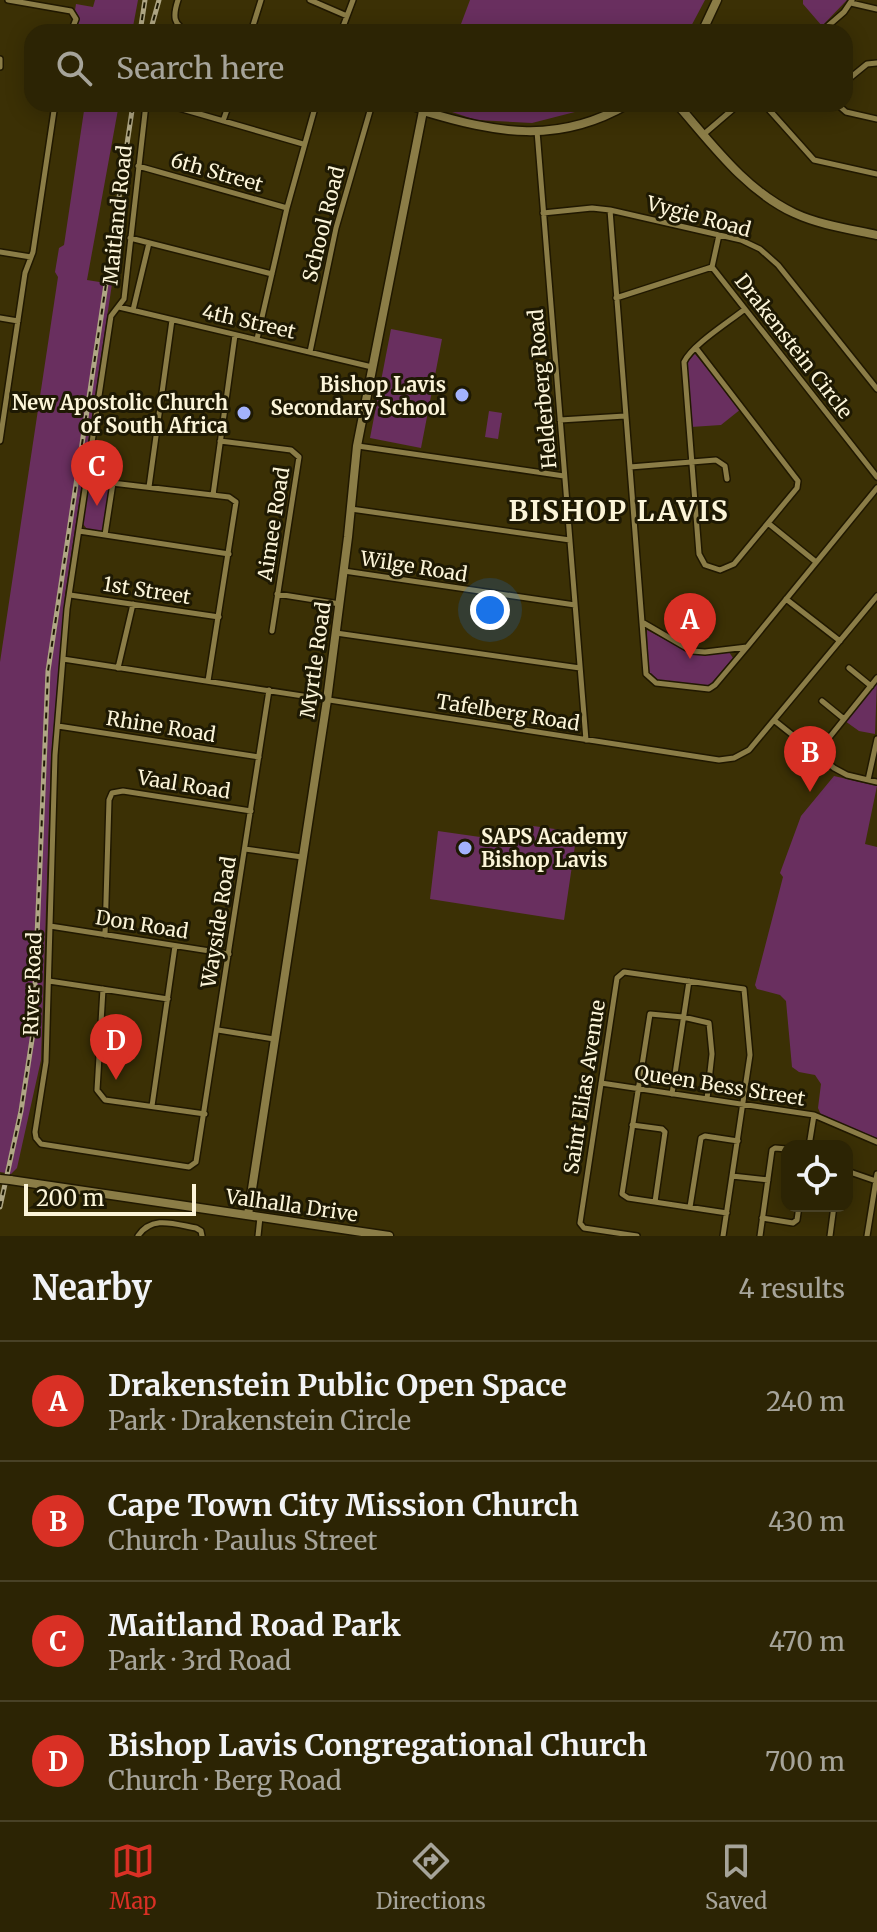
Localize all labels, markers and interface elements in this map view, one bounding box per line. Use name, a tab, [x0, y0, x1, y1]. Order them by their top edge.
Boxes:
search box	[24, 24, 853, 112]
icon: search	[52, 46, 96, 90]
text: Search here	[116, 49, 284, 87]
street label: Maitland Road	[97, 144, 137, 286]
street label: 6th Street	[168, 147, 266, 197]
street label: School Road	[297, 164, 349, 284]
street label: Vygie Road	[643, 190, 754, 242]
street label: Drakenstein Circle	[730, 269, 858, 423]
street label: 4th Street	[200, 298, 298, 344]
street label: Helderberg Road	[523, 308, 561, 470]
place label: Bishop Lavis Secondary School	[270, 372, 446, 420]
marker: Bishop Lavis Secondary School	[453, 386, 471, 404]
place label: New Apostolic Church of South Africa	[12, 390, 229, 438]
marker: New Apostolic Church of South Africa	[235, 404, 253, 422]
pin: C	[71, 440, 123, 506]
street label: Aimee Road	[252, 465, 294, 584]
district label: BISHOP LAVIS	[508, 493, 730, 529]
street label: Wilge Road	[358, 545, 469, 587]
street label: 1st Street	[101, 571, 193, 609]
your location	[470, 590, 510, 630]
pin: A	[664, 593, 716, 659]
street label: Myrtle Road	[294, 600, 336, 720]
street label: Tafelberg Road	[434, 688, 582, 736]
street label: Rhine Road	[104, 705, 218, 747]
pin: B	[784, 726, 836, 792]
street label: Vaal Road	[135, 764, 232, 804]
place label: SAPS Academy Bishop Lavis	[481, 824, 627, 872]
marker: SAPS Academy Bishop Lavis	[456, 839, 474, 857]
street label: Wayside Road	[195, 854, 241, 991]
street label: Don Road	[94, 904, 190, 944]
street label: River Road	[18, 932, 46, 1036]
street label: Saint Elias Avenue	[558, 998, 610, 1176]
pin: D	[90, 1014, 142, 1080]
street label: Queen Bess Street	[633, 1059, 807, 1111]
map controls	[781, 1140, 853, 1212]
button: locate	[781, 1140, 853, 1212]
scale bar	[24, 1180, 196, 1216]
street label: Valhalla Drive	[223, 1183, 360, 1227]
text: 200 m	[36, 1184, 104, 1212]
text: Nearby	[32, 1267, 152, 1309]
text: 4 results	[738, 1272, 845, 1305]
text: Drakenstein Public Open Space	[108, 1366, 567, 1404]
text: A	[49, 1385, 67, 1418]
text: 240 m	[766, 1385, 845, 1418]
text: Park · Drakenstein Circle	[108, 1404, 411, 1437]
text: Cape Town City Mission Church	[108, 1486, 579, 1524]
text: B	[49, 1505, 67, 1538]
text: 430 m	[768, 1505, 845, 1538]
text: Church · Paulus Street	[108, 1524, 377, 1557]
text: Maitland Road Park	[108, 1606, 401, 1644]
text: C	[49, 1625, 67, 1658]
text: 470 m	[769, 1625, 845, 1658]
text: Park · 3rd Road	[108, 1644, 291, 1677]
text: Bishop Lavis Congregational Church	[108, 1726, 647, 1764]
text: D	[48, 1745, 68, 1778]
text: 700 m	[765, 1745, 845, 1778]
text: Church · Berg Road	[108, 1764, 342, 1797]
tab: Map	[110, 1839, 157, 1915]
tab: Directions	[376, 1839, 486, 1915]
tab: Saved	[705, 1839, 767, 1915]

